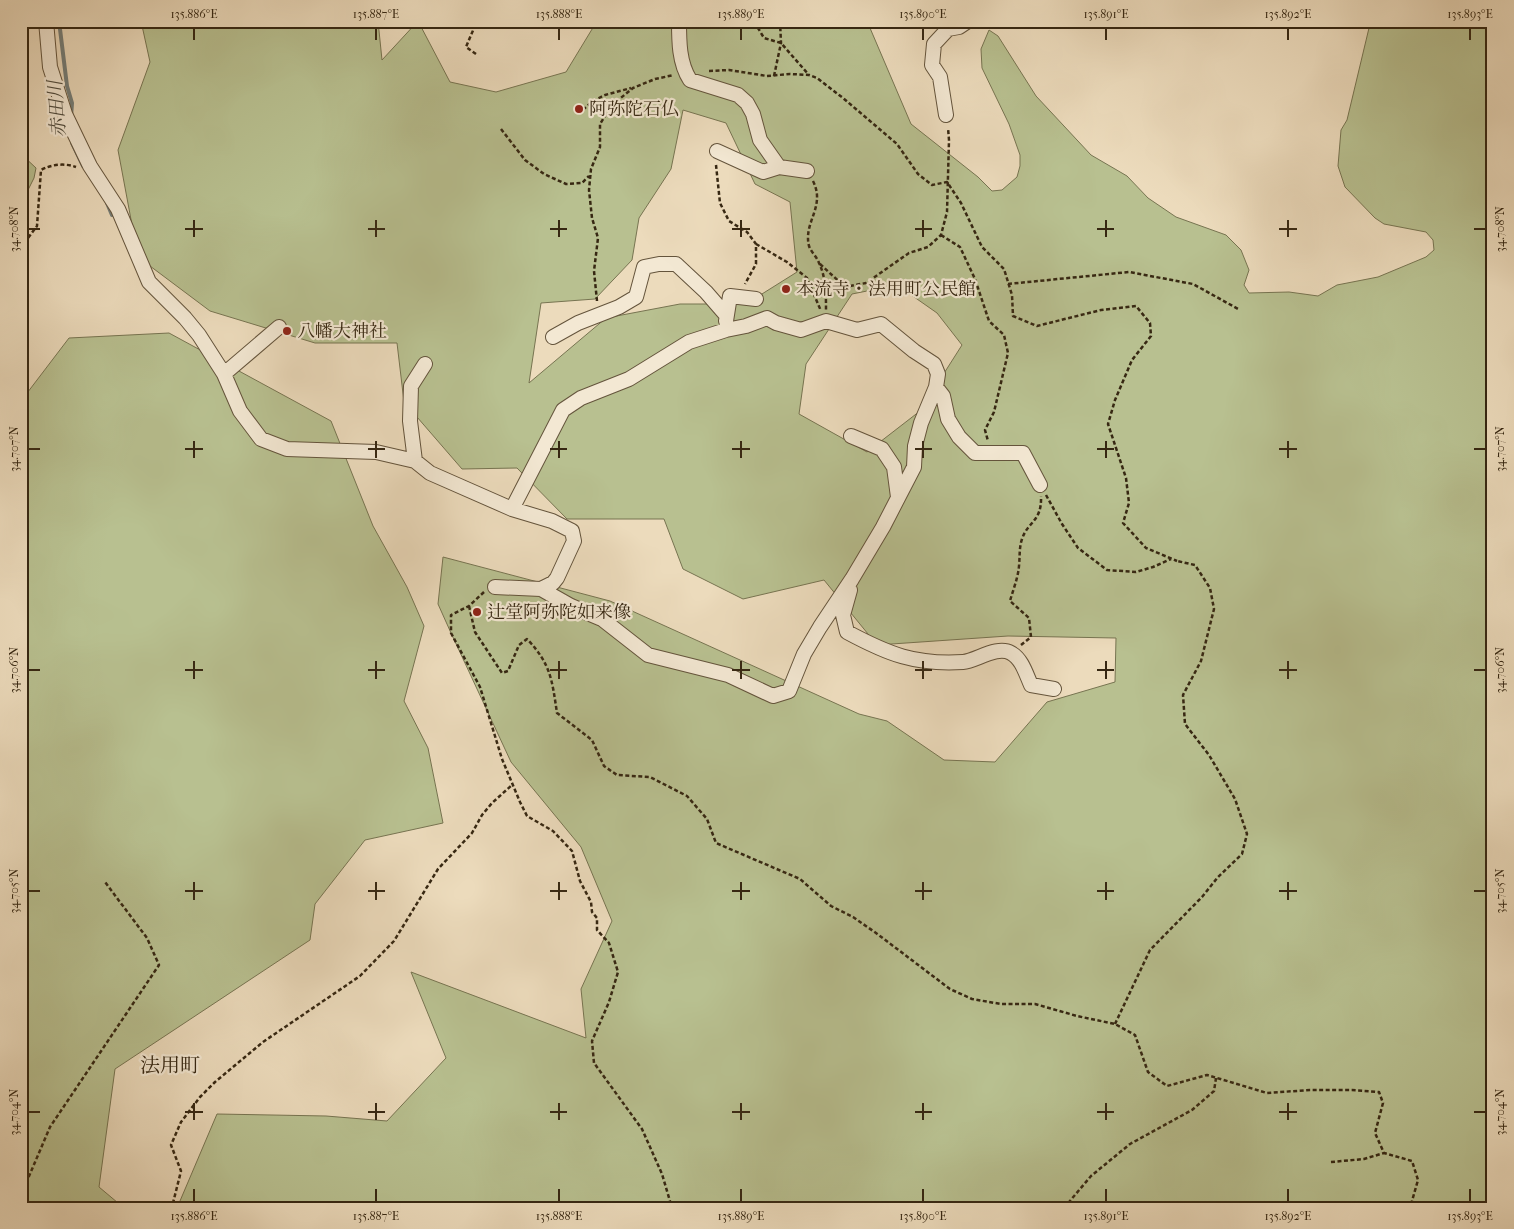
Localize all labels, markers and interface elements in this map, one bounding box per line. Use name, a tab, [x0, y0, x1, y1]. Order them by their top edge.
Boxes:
text: 135.886°E	[171, 7, 217, 21]
text: 135.887°E	[353, 7, 399, 21]
text: 135.888°E	[536, 7, 582, 21]
text: 135.889°E	[718, 7, 764, 21]
text: 135.890°E	[899, 7, 947, 21]
text: 135.891°E	[1083, 7, 1129, 21]
text: 135.892°E	[1265, 7, 1311, 21]
text: 135.893°E	[1447, 7, 1493, 21]
water label: 赤田川	[44, 78, 70, 138]
place label: 阿弥陀石仏	[589, 99, 679, 120]
marker: 阿弥陀石仏	[573, 103, 585, 115]
text: 34.708°N	[7, 206, 21, 252]
text: 34.708°N	[1493, 206, 1507, 252]
place label: 本流寺・法用町公民館	[796, 279, 976, 300]
marker: 本流寺・法用町公民館	[780, 283, 792, 295]
place label: 八幡大神社	[297, 321, 387, 342]
marker: 八幡大神社	[281, 325, 293, 337]
text: 34.707°N	[7, 426, 21, 472]
text: 34.707°N	[1493, 426, 1507, 472]
place label: 辻堂阿弥陀如来像	[487, 602, 631, 623]
marker: 辻堂阿弥陀如来像	[471, 606, 483, 618]
text: 34.706°N	[7, 647, 21, 693]
text: 34.706°N	[1493, 647, 1507, 693]
text: 34.705°N	[7, 868, 21, 914]
text: 34.705°N	[1493, 868, 1507, 914]
district label: 法用町	[140, 1054, 200, 1077]
text: 34.704°N	[7, 1089, 21, 1135]
text: 34.704°N	[1493, 1089, 1507, 1135]
text: 135.886°E	[171, 1209, 217, 1223]
text: 135.887°E	[353, 1209, 399, 1223]
text: 135.888°E	[536, 1209, 582, 1223]
text: 135.889°E	[718, 1209, 764, 1223]
text: 135.890°E	[899, 1209, 947, 1223]
text: 135.891°E	[1083, 1209, 1129, 1223]
text: 135.892°E	[1265, 1209, 1311, 1223]
text: 135.893°E	[1447, 1209, 1493, 1223]

